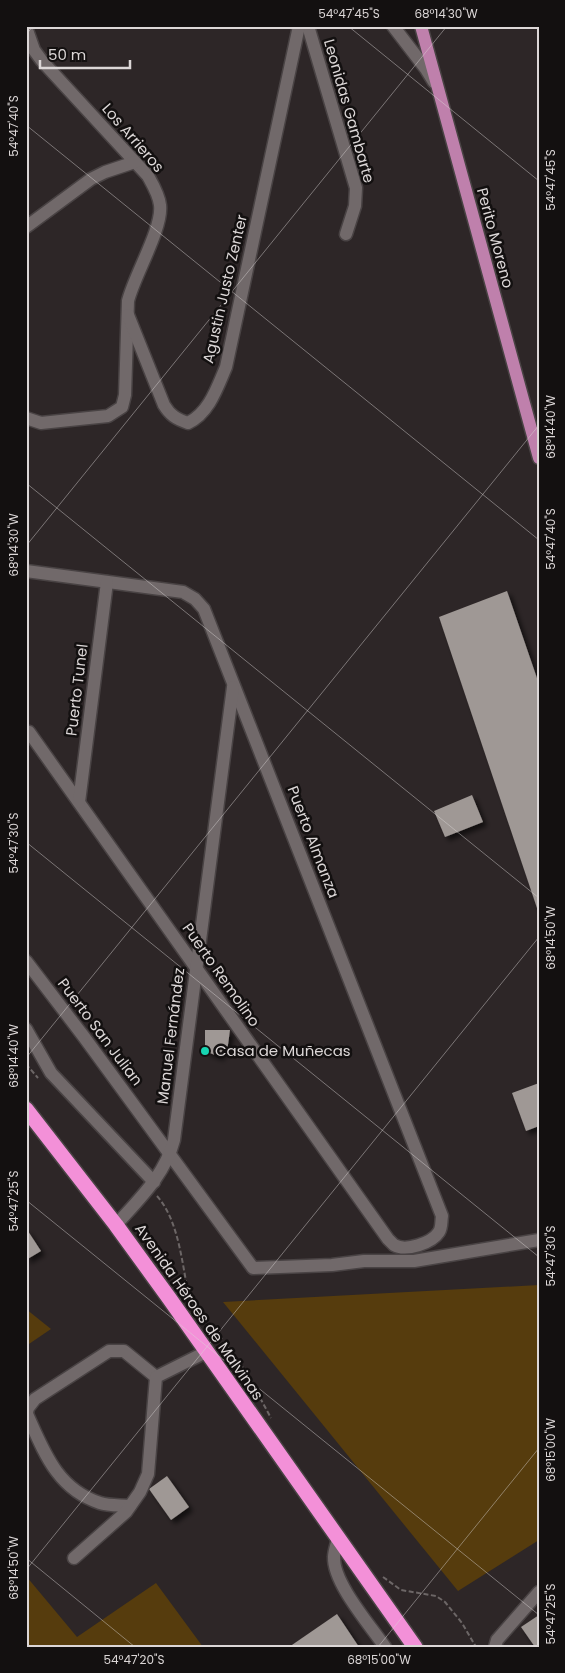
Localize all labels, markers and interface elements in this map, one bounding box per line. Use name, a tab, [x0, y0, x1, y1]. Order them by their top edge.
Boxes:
text: 54°47'45"S	[318, 5, 380, 22]
text: 68°14'30"W	[414, 5, 478, 22]
street label: Leonidas Gambarte	[319, 37, 380, 185]
scale bar	[40, 38, 130, 70]
text: 50 m	[48, 44, 86, 65]
text: 54°47'40"S	[5, 95, 22, 157]
street label: Los Arrieros	[97, 99, 169, 177]
text: 54°47'45"S	[542, 149, 559, 211]
street label: Perito Moreno	[472, 185, 519, 290]
street label: Agustin Justo Zenter	[197, 212, 252, 365]
text: 68°14'40"W	[542, 395, 559, 459]
text: 54°47'40"S	[542, 508, 559, 570]
text: 68°14'30"W	[5, 513, 22, 577]
street label: Puerto Tunel	[60, 643, 93, 737]
street label: Puerto Almanza	[282, 783, 344, 901]
text: 54°47'30"S	[5, 812, 22, 874]
text: 68°14'50"W	[542, 906, 559, 970]
street label: Puerto Remolino	[178, 919, 265, 1031]
street label: Manuel Fernández	[152, 966, 189, 1105]
street label: Puerto San Julian	[53, 974, 148, 1090]
text: 68°14'40"W	[5, 1024, 22, 1088]
place label: Casa de Muñecas	[215, 1040, 351, 1061]
marker: Casa de Muñecas	[199, 1045, 211, 1057]
text: 54°47'25"S	[5, 1171, 22, 1232]
street label: Avenida Héroes de Malvinas	[130, 1219, 269, 1404]
text: 54°47'30"S	[542, 1225, 559, 1287]
text: 68°15'00"W	[542, 1418, 559, 1482]
text: 68°14'50"W	[5, 1536, 22, 1600]
text: 54°47'25"S	[542, 1584, 559, 1645]
text: 54°47'20"S	[104, 1651, 165, 1668]
text: 68°15'00"W	[347, 1651, 411, 1668]

